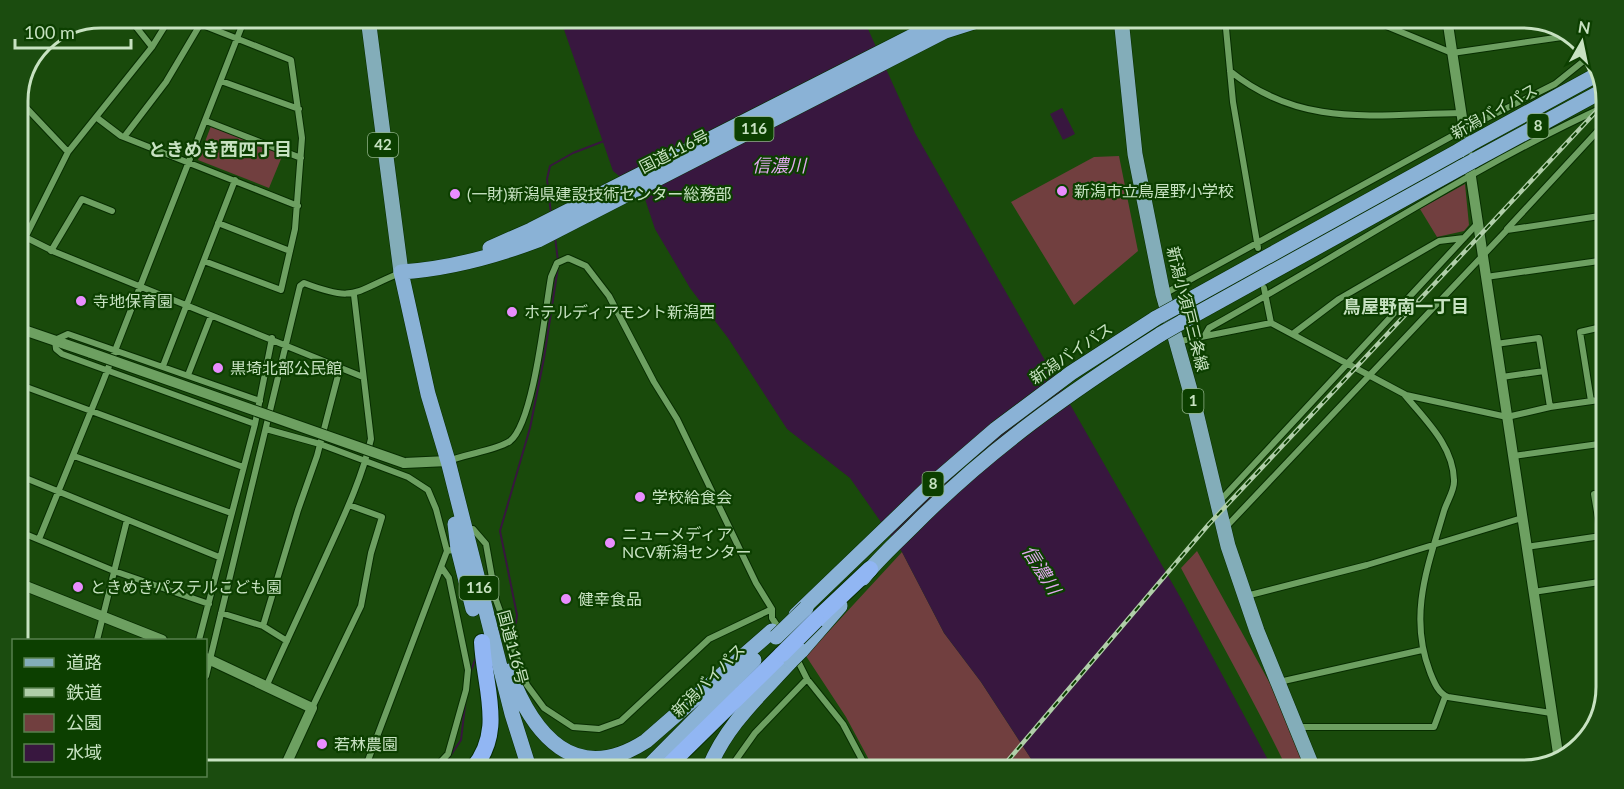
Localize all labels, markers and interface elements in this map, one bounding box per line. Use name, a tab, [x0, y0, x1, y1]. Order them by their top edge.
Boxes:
scale bar	[15, 12, 130, 50]
north arrow	[1552, 12, 1612, 72]
text: N	[1577, 16, 1592, 37]
text: 100 m	[24, 21, 75, 43]
street label: 新潟バイパス	[1447, 79, 1540, 142]
road number: 8	[1528, 114, 1548, 138]
road number: 116	[734, 117, 774, 141]
street label: 国道116号	[636, 125, 712, 176]
road number: 42	[368, 133, 398, 157]
district label: ときめき西四丁目	[148, 138, 292, 160]
water label: 信濃川	[752, 154, 808, 176]
place label: 新潟市立鳥屋野小学校	[1074, 181, 1234, 200]
place label: (一財)新潟県建設技術センター総務部	[467, 184, 732, 203]
marker: 新潟市立鳥屋野小学校	[1055, 184, 1069, 198]
marker: (一財)新潟県建設技術センター総務部	[448, 187, 462, 201]
street label: 新潟小須戸三条線	[1164, 244, 1213, 373]
place label: 寺地保育園	[93, 291, 173, 310]
marker: 寺地保育園	[74, 294, 88, 308]
district label: 鳥屋野南一丁目	[1343, 295, 1469, 317]
place label: ホテルディアモント新潟西	[524, 302, 715, 321]
marker: ホテルディアモント新潟西	[505, 305, 519, 319]
street label: 新潟バイパス	[1026, 318, 1116, 387]
place label: 黒埼北部公民館	[230, 358, 342, 377]
marker: 黒埼北部公民館	[211, 361, 225, 375]
road number: 1	[1182, 389, 1204, 413]
road number: 8	[922, 472, 944, 496]
place label: 学校給食会	[652, 487, 732, 506]
marker: 学校給食会	[633, 490, 647, 504]
place label: ニューメディア NCV新潟センター	[622, 524, 752, 561]
marker: ニューメディア NCV新潟センター	[603, 536, 617, 550]
water label: 信濃川	[1018, 541, 1067, 600]
road number: 116	[460, 576, 498, 600]
place label: ときめきパステルこども園	[90, 577, 282, 596]
marker: ときめきパステルこども園	[71, 580, 85, 594]
place label: 健幸食品	[578, 589, 642, 608]
marker: 健幸食品	[559, 592, 573, 606]
street label: 国道116号	[494, 608, 532, 686]
legend	[12, 639, 207, 777]
street label: 新潟バイパス	[667, 639, 748, 720]
text: 道路	[66, 651, 102, 673]
text: 鉄道	[66, 681, 102, 703]
text: 公園	[66, 711, 102, 733]
place label: 若林農園	[334, 734, 398, 753]
marker: 若林農園	[315, 737, 329, 751]
text: 水域	[66, 741, 102, 763]

